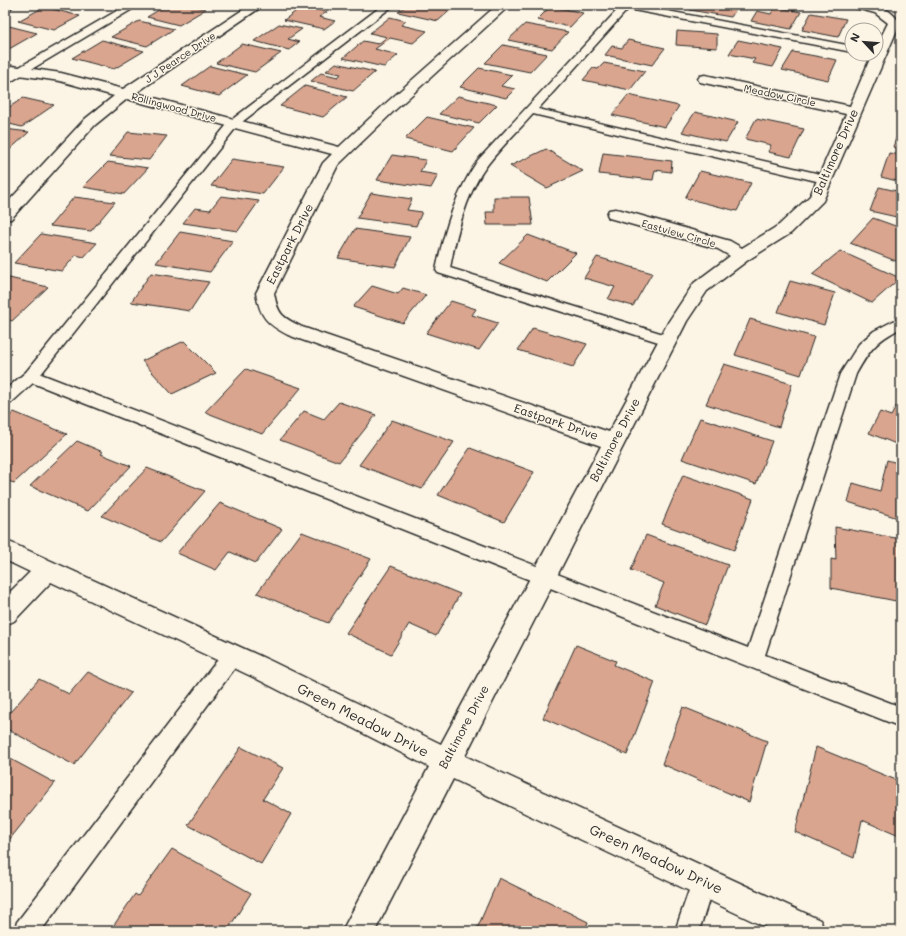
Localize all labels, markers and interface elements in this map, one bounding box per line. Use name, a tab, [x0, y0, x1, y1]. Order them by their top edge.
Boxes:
north arrow	[844, 22, 884, 62]
street label: J J Pearce Drive	[142, 28, 218, 86]
text: N	[846, 30, 863, 44]
street label: Meadow Circle	[743, 81, 817, 109]
street label: Rollingwood Drive	[130, 89, 218, 125]
street label: Baltimore Drive	[809, 106, 861, 197]
street label: Eastpark Drive	[262, 201, 316, 287]
street label: Eastview Circle	[640, 216, 718, 250]
street label: Baltimore Drive	[585, 395, 643, 484]
street label: Eastpark Drive	[512, 399, 601, 443]
street label: Green Meadow Drive	[294, 678, 432, 761]
street label: Baltimore Drive	[434, 682, 492, 771]
street label: Green Meadow Drive	[586, 819, 726, 898]

